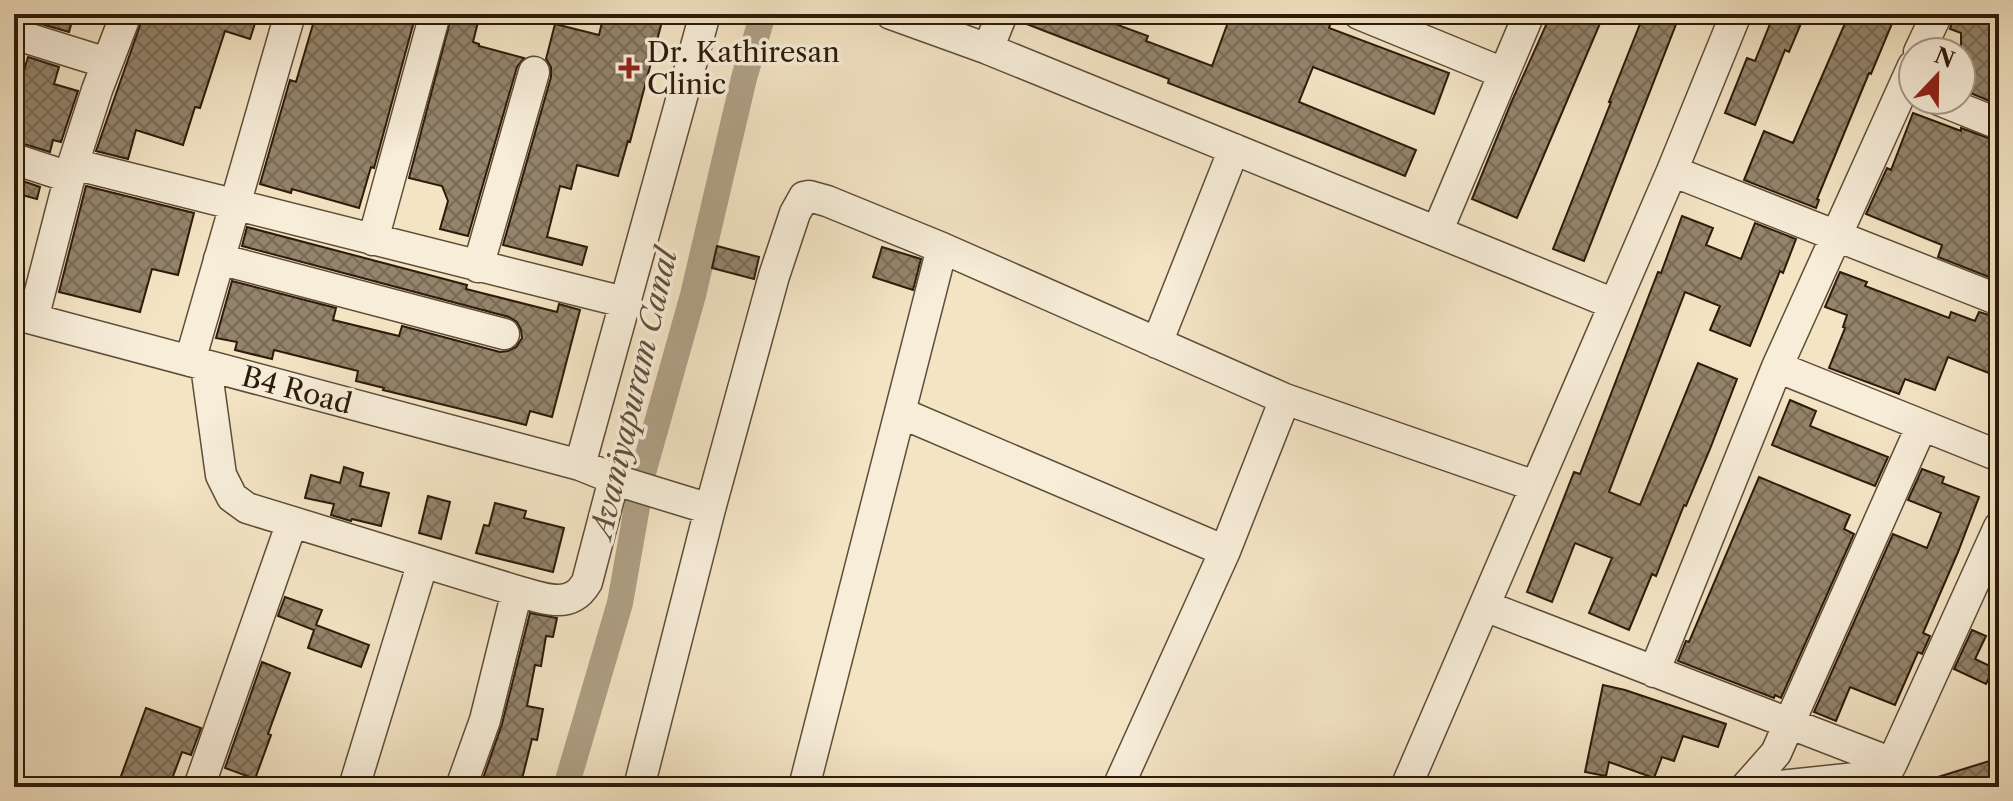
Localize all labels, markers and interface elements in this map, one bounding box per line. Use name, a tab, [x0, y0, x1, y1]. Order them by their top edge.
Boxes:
place label: Dr. Kathiresan Clinic	[647, 35, 840, 101]
north arrow	[1897, 36, 1977, 116]
text: N	[1930, 42, 1958, 74]
marker: Dr. Kathiresan Clinic	[618, 57, 640, 79]
water label: Avaniyapuram Canal	[582, 241, 686, 545]
street label: B4 Road	[238, 359, 356, 421]

